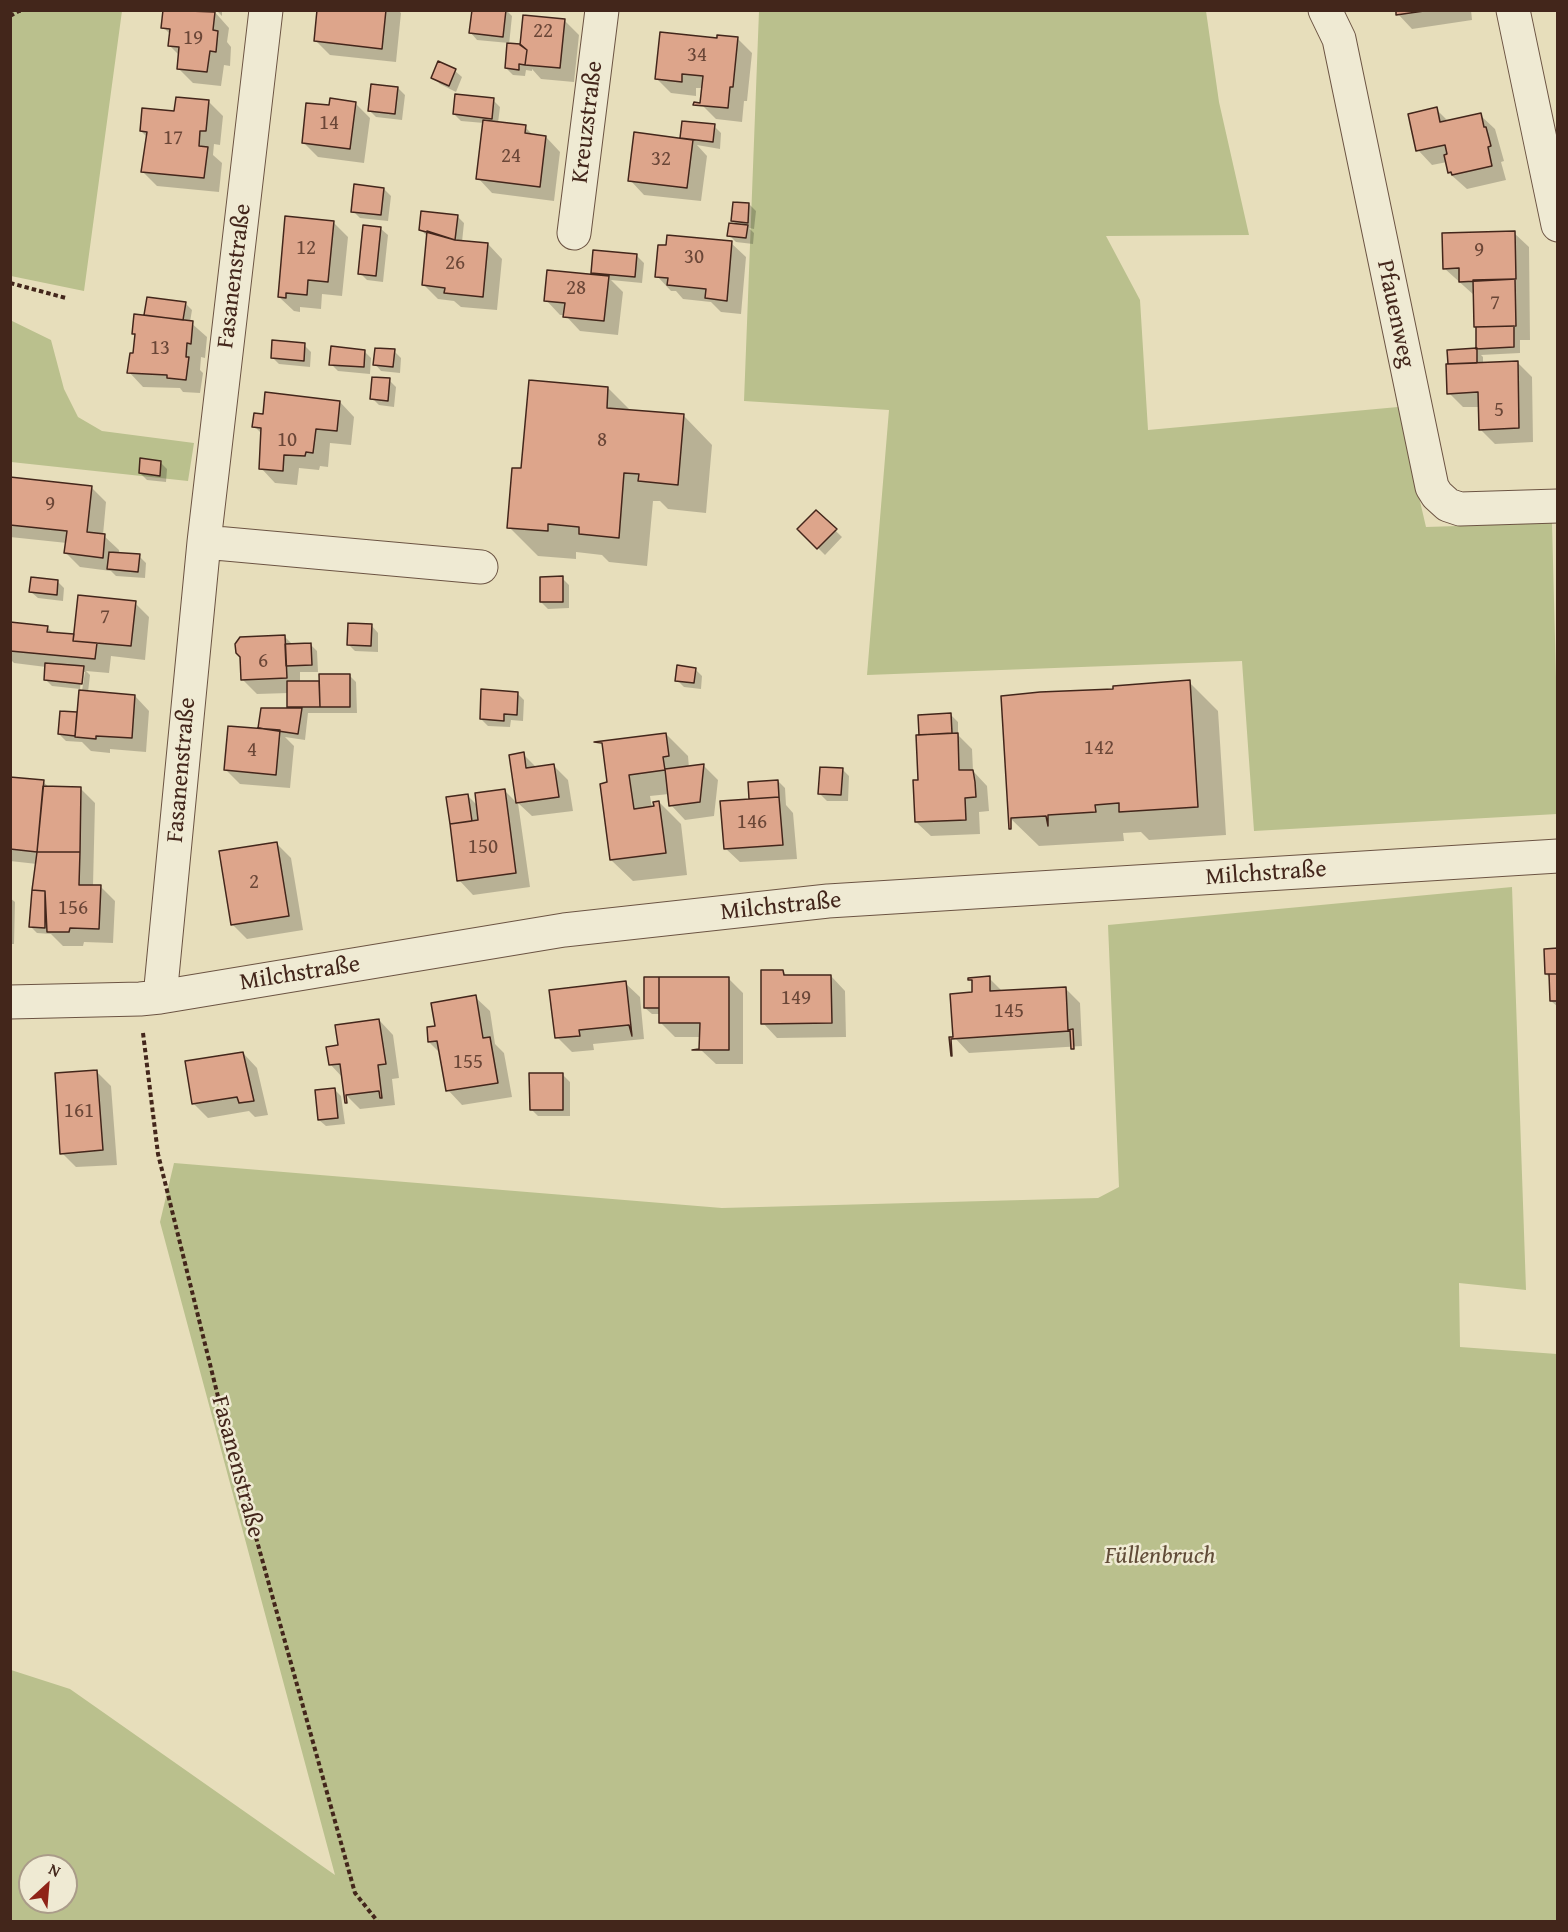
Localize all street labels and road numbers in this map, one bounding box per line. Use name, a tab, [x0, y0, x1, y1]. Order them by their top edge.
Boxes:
street label: Kreuzstraße	[566, 59, 610, 185]
street label: Fasanenstraße	[212, 202, 258, 350]
street label: Pfauenweg	[1370, 257, 1420, 371]
street label: Fasanenstraße	[161, 696, 203, 844]
street label: Milchstraße	[1205, 855, 1327, 893]
street label: Milchstraße	[719, 886, 843, 928]
street label: Milchstraße	[238, 950, 362, 998]
street label: Fasanenstraße	[204, 1393, 270, 1541]

